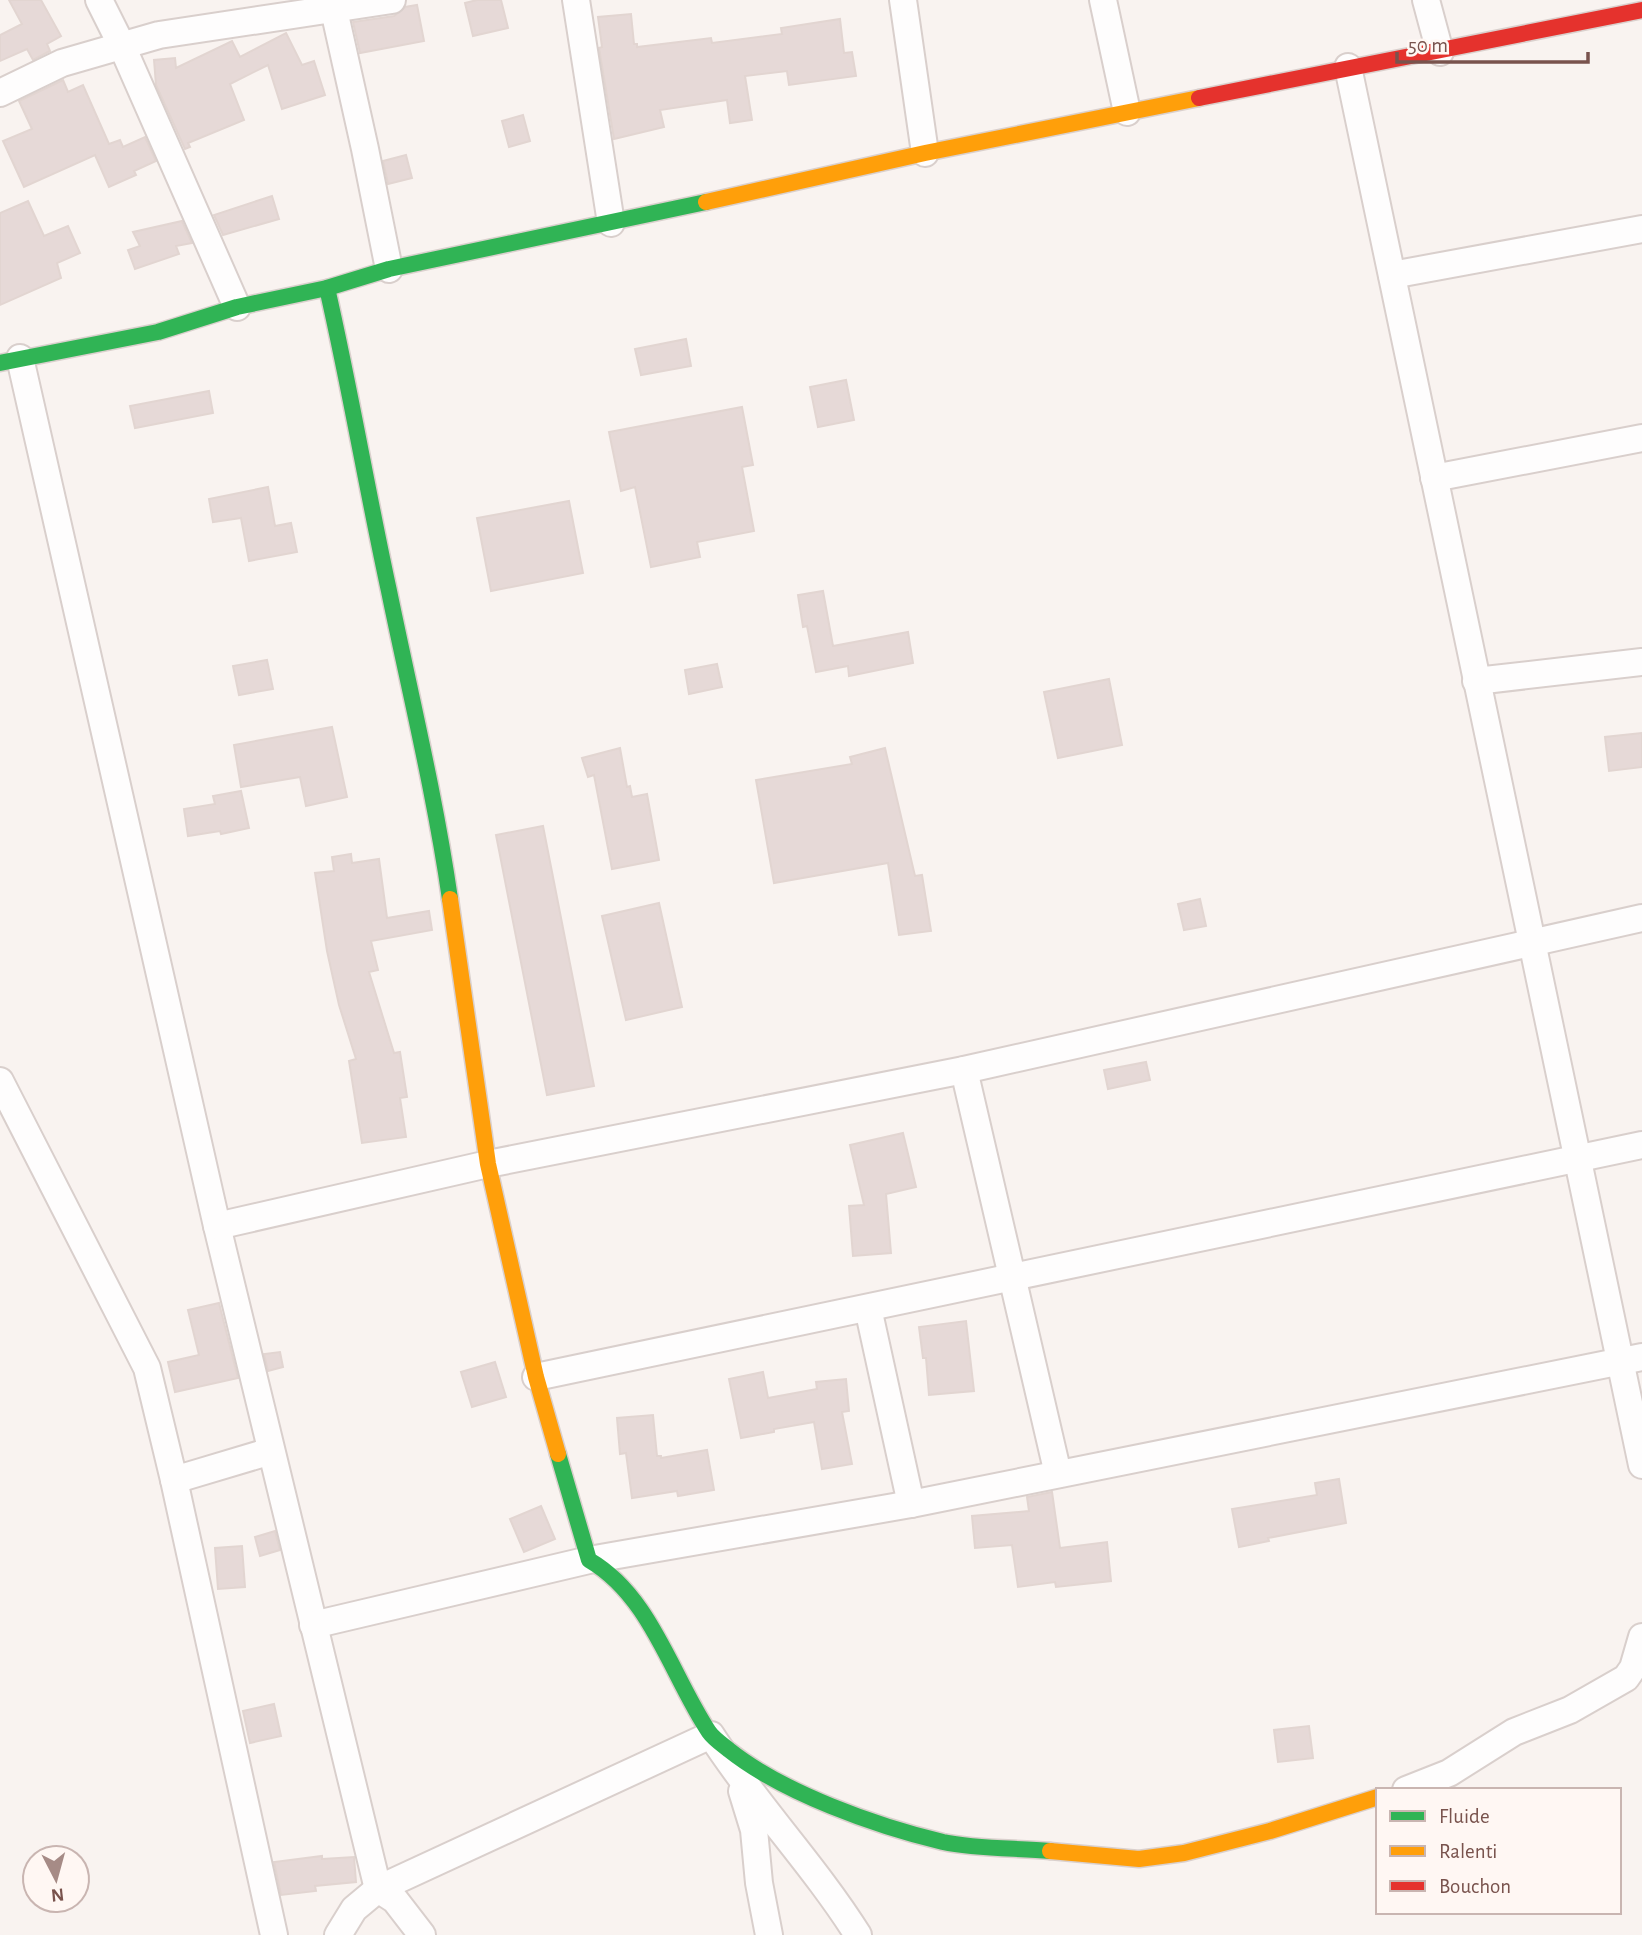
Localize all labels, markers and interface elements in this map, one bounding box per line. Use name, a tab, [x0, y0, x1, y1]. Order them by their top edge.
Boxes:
scale bar	[1397, 21, 1588, 65]
text: 50 m	[1408, 35, 1448, 56]
legend	[1376, 1788, 1621, 1914]
text: Fluide	[1439, 1806, 1490, 1827]
text: Ralenti	[1439, 1841, 1497, 1862]
north arrow	[21, 1844, 91, 1914]
text: Bouchon	[1439, 1876, 1511, 1897]
text: N	[50, 1884, 65, 1905]

